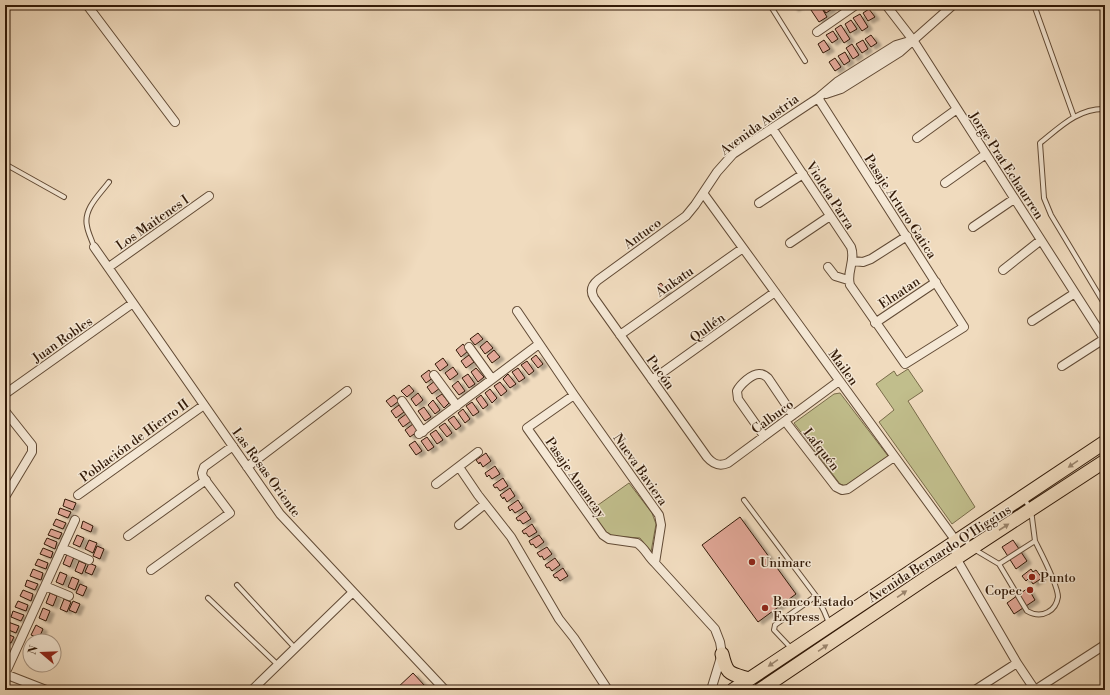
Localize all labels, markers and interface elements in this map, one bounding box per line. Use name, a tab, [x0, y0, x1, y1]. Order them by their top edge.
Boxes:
street label: Avenida Austria	[716, 91, 802, 159]
street label: Jorge Prat Echaurren	[965, 108, 1047, 223]
street label: Pasaje Arturo Gatica	[860, 151, 940, 262]
street label: Violeta Parra	[802, 158, 858, 233]
street label: Los Maitenes I	[113, 192, 192, 254]
street label: Antuco	[620, 215, 665, 253]
street label: Ankatu	[652, 263, 697, 301]
street label: Elnatan	[876, 273, 923, 312]
street label: Qullén	[687, 310, 729, 346]
street label: Juan Robles	[29, 313, 96, 367]
street label: Mailen	[825, 346, 862, 389]
street label: Pucón	[643, 353, 678, 393]
street label: Población de Hierro II	[77, 396, 192, 486]
street label: Calbuco	[748, 396, 797, 437]
street label: Las Rosas Oriente	[229, 425, 304, 521]
street label: Lafquén	[800, 425, 843, 474]
street label: Nueva Baviera	[609, 430, 671, 509]
street label: Pasaje Amancay	[542, 434, 609, 521]
one-way arrow	[1068, 460, 1078, 468]
street label: Avenida Bernardo O'Higgins	[864, 501, 1014, 607]
one-way arrow	[999, 523, 1010, 530]
place label: Unimarc	[760, 555, 812, 571]
marker: Unimarc	[747, 557, 757, 567]
place label: Punto	[1040, 570, 1076, 586]
marker: Punto	[1027, 572, 1037, 582]
place label: Copec	[985, 583, 1022, 599]
marker: Copec	[1025, 585, 1035, 595]
one-way arrow	[897, 590, 908, 598]
place label: Banco Estado Express	[772, 594, 854, 625]
marker: Banco Estado Express	[760, 603, 770, 613]
north arrow	[22, 633, 62, 673]
text: N	[25, 643, 42, 656]
one-way arrow	[818, 644, 828, 652]
one-way arrow	[768, 659, 779, 667]

